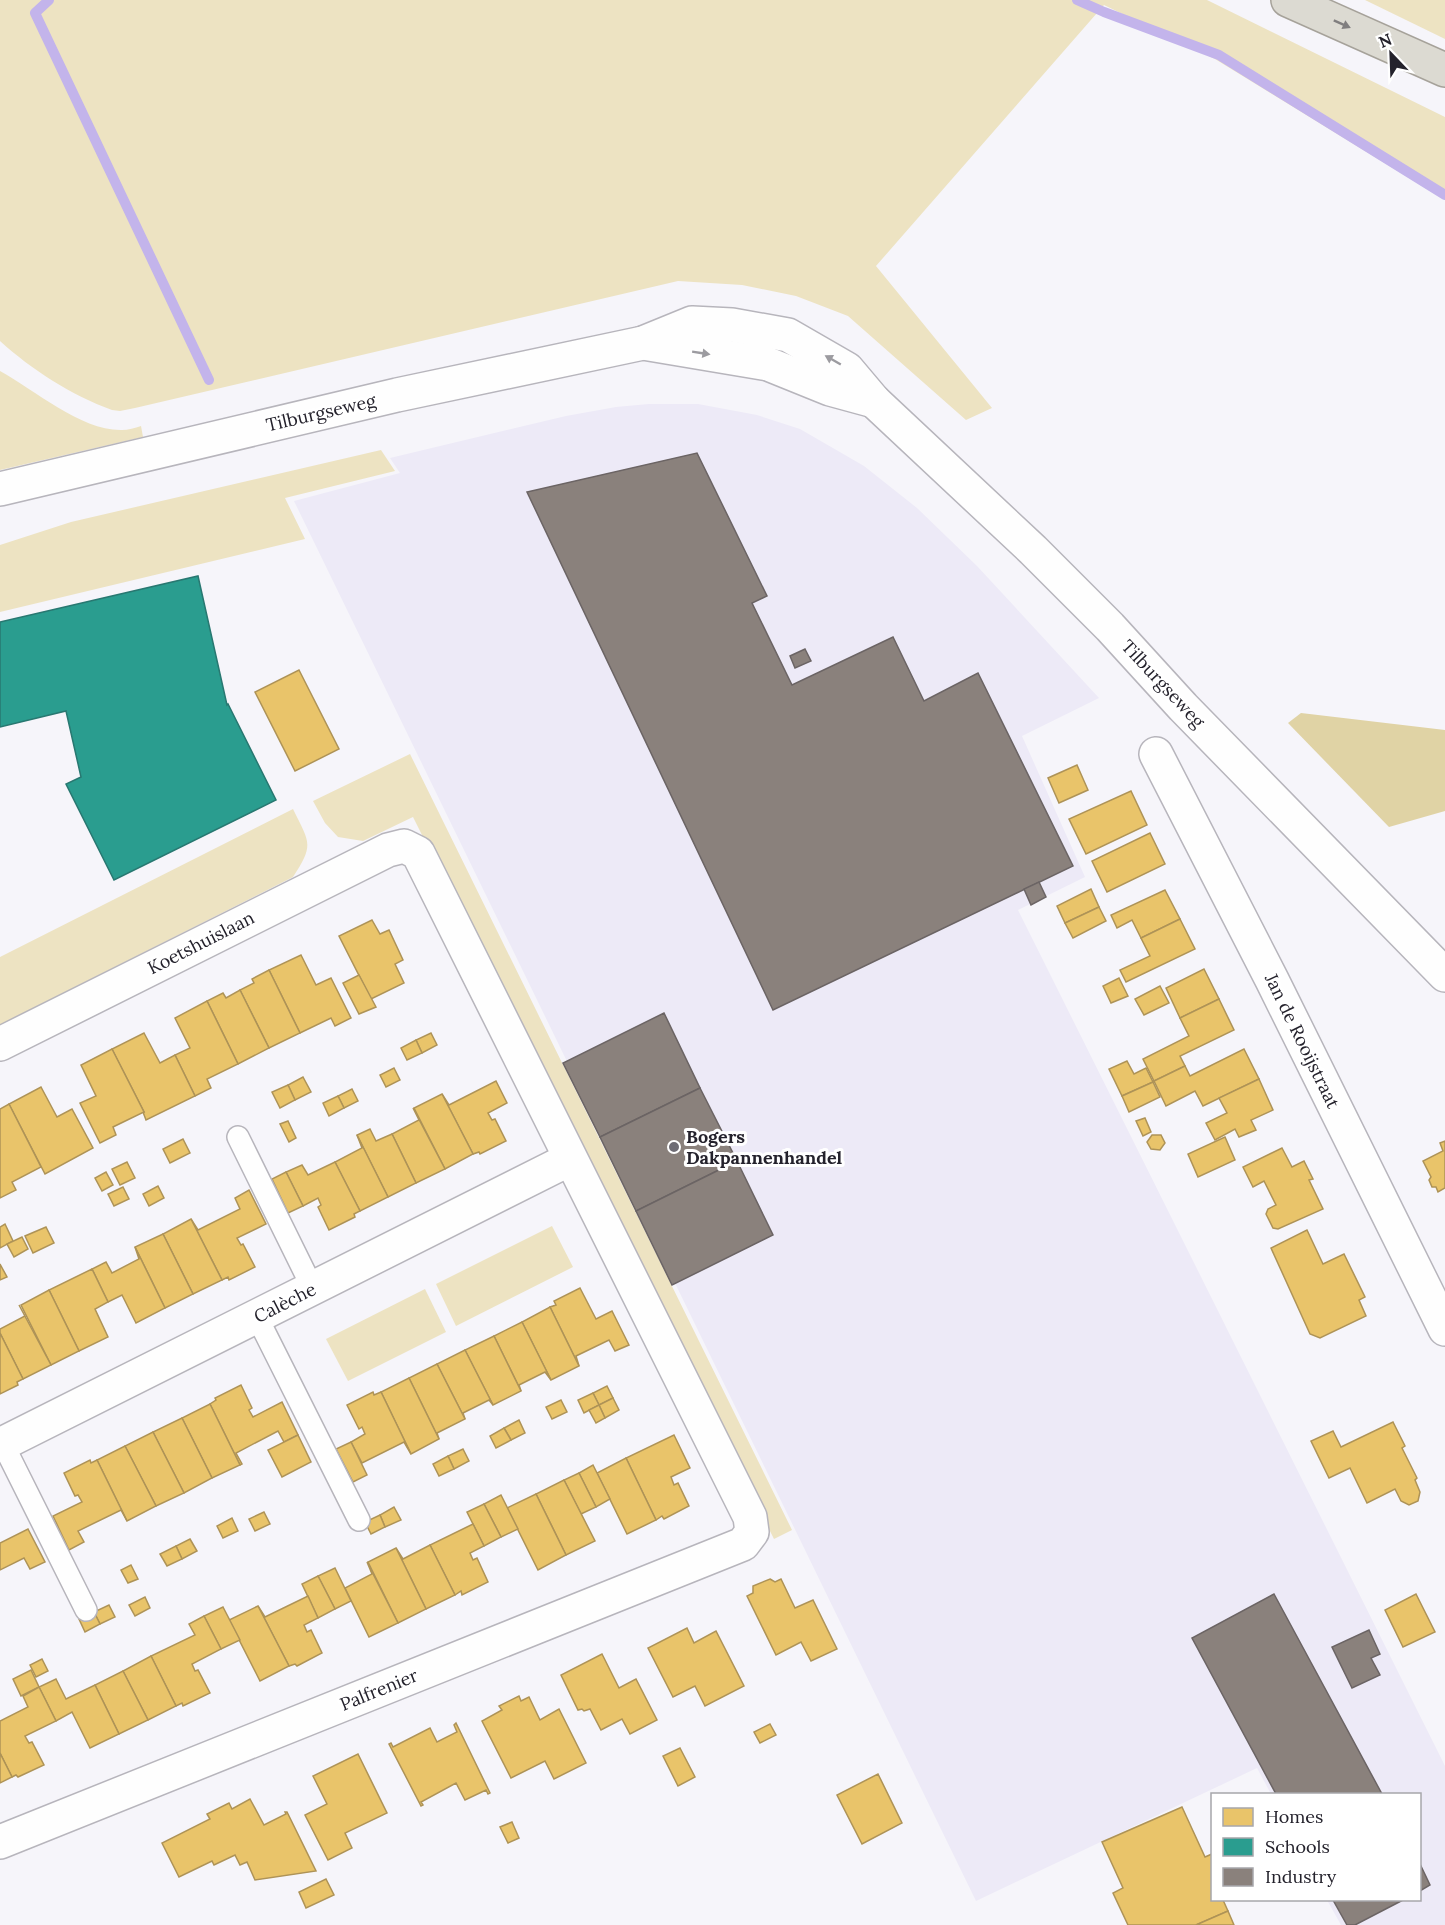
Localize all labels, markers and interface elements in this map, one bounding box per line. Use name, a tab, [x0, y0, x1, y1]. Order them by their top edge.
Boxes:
one-way arrow	[1333, 19, 1351, 29]
north arrow	[1361, 24, 1421, 84]
text: N	[1376, 29, 1395, 52]
one-way arrow	[691, 349, 710, 358]
one-way arrow	[825, 355, 841, 366]
street label: Tilburgseweg	[264, 388, 379, 436]
street label: Tilburgseweg	[1117, 635, 1211, 733]
street label: Koetshuislaan	[144, 906, 258, 979]
street label: Jan de Rooijstraat	[1259, 969, 1345, 1112]
place label: Bogers Dakpannenhandel	[686, 1125, 843, 1169]
marker: Bogers Dakpannenhandel	[667, 1140, 681, 1154]
street label: Calèche	[250, 1277, 320, 1328]
street label: Palfrenier	[336, 1663, 421, 1716]
legend	[1211, 1793, 1421, 1901]
text: Homes	[1265, 1805, 1323, 1828]
text: Schools	[1265, 1835, 1330, 1858]
text: Industry	[1265, 1865, 1337, 1888]

